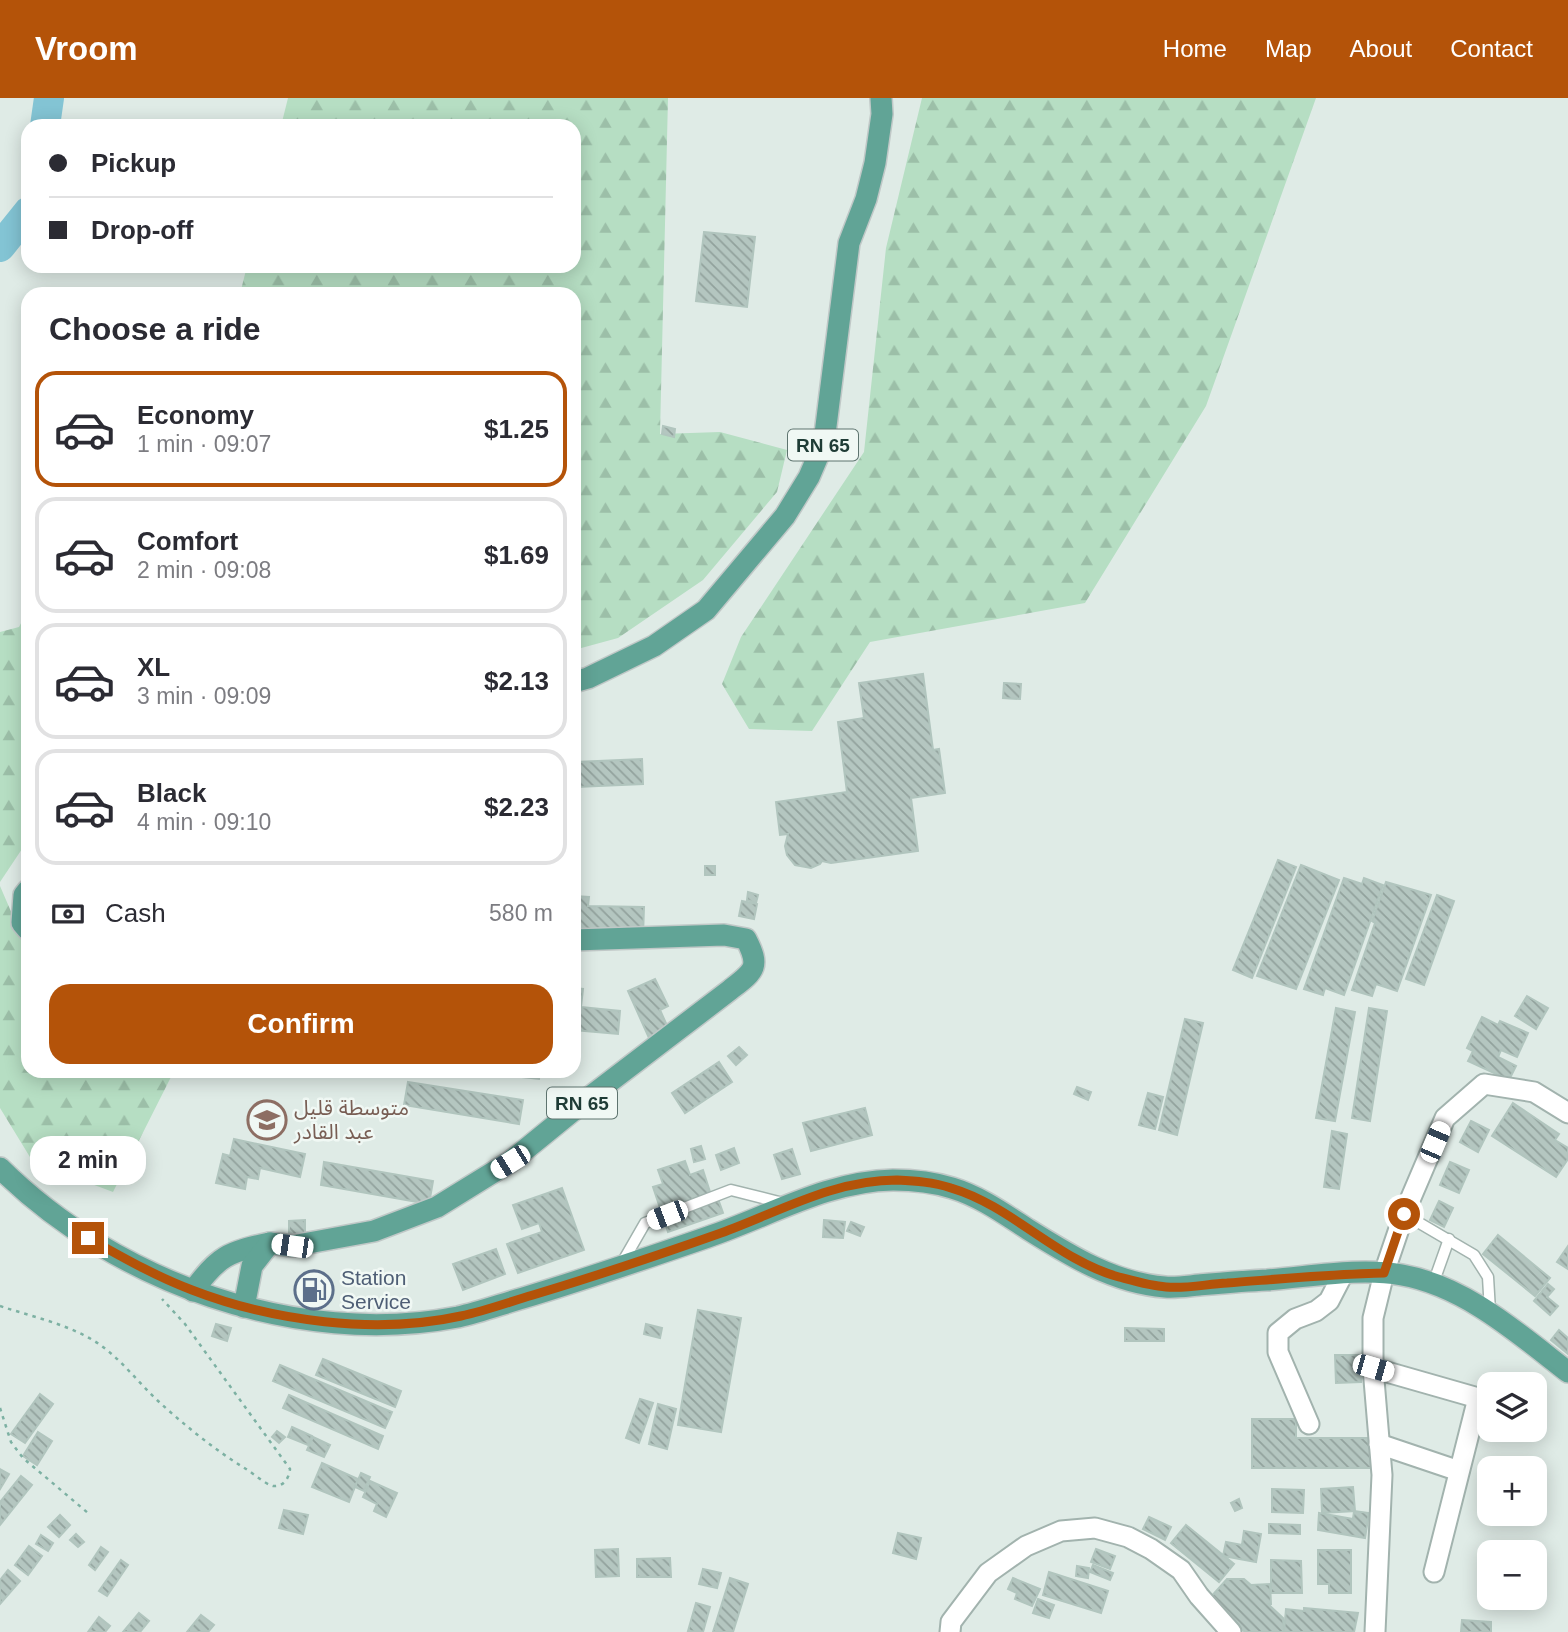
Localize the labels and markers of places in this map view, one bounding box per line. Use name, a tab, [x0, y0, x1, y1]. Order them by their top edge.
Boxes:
place label: متوسطة قليل عبد القادر	[293, 1096, 409, 1144]
school or university icon: متوسطة قليل عبد القادر	[246, 1099, 288, 1141]
place label: Station Service	[341, 1266, 411, 1313]
fuel station icon: Station Service	[293, 1269, 335, 1311]

